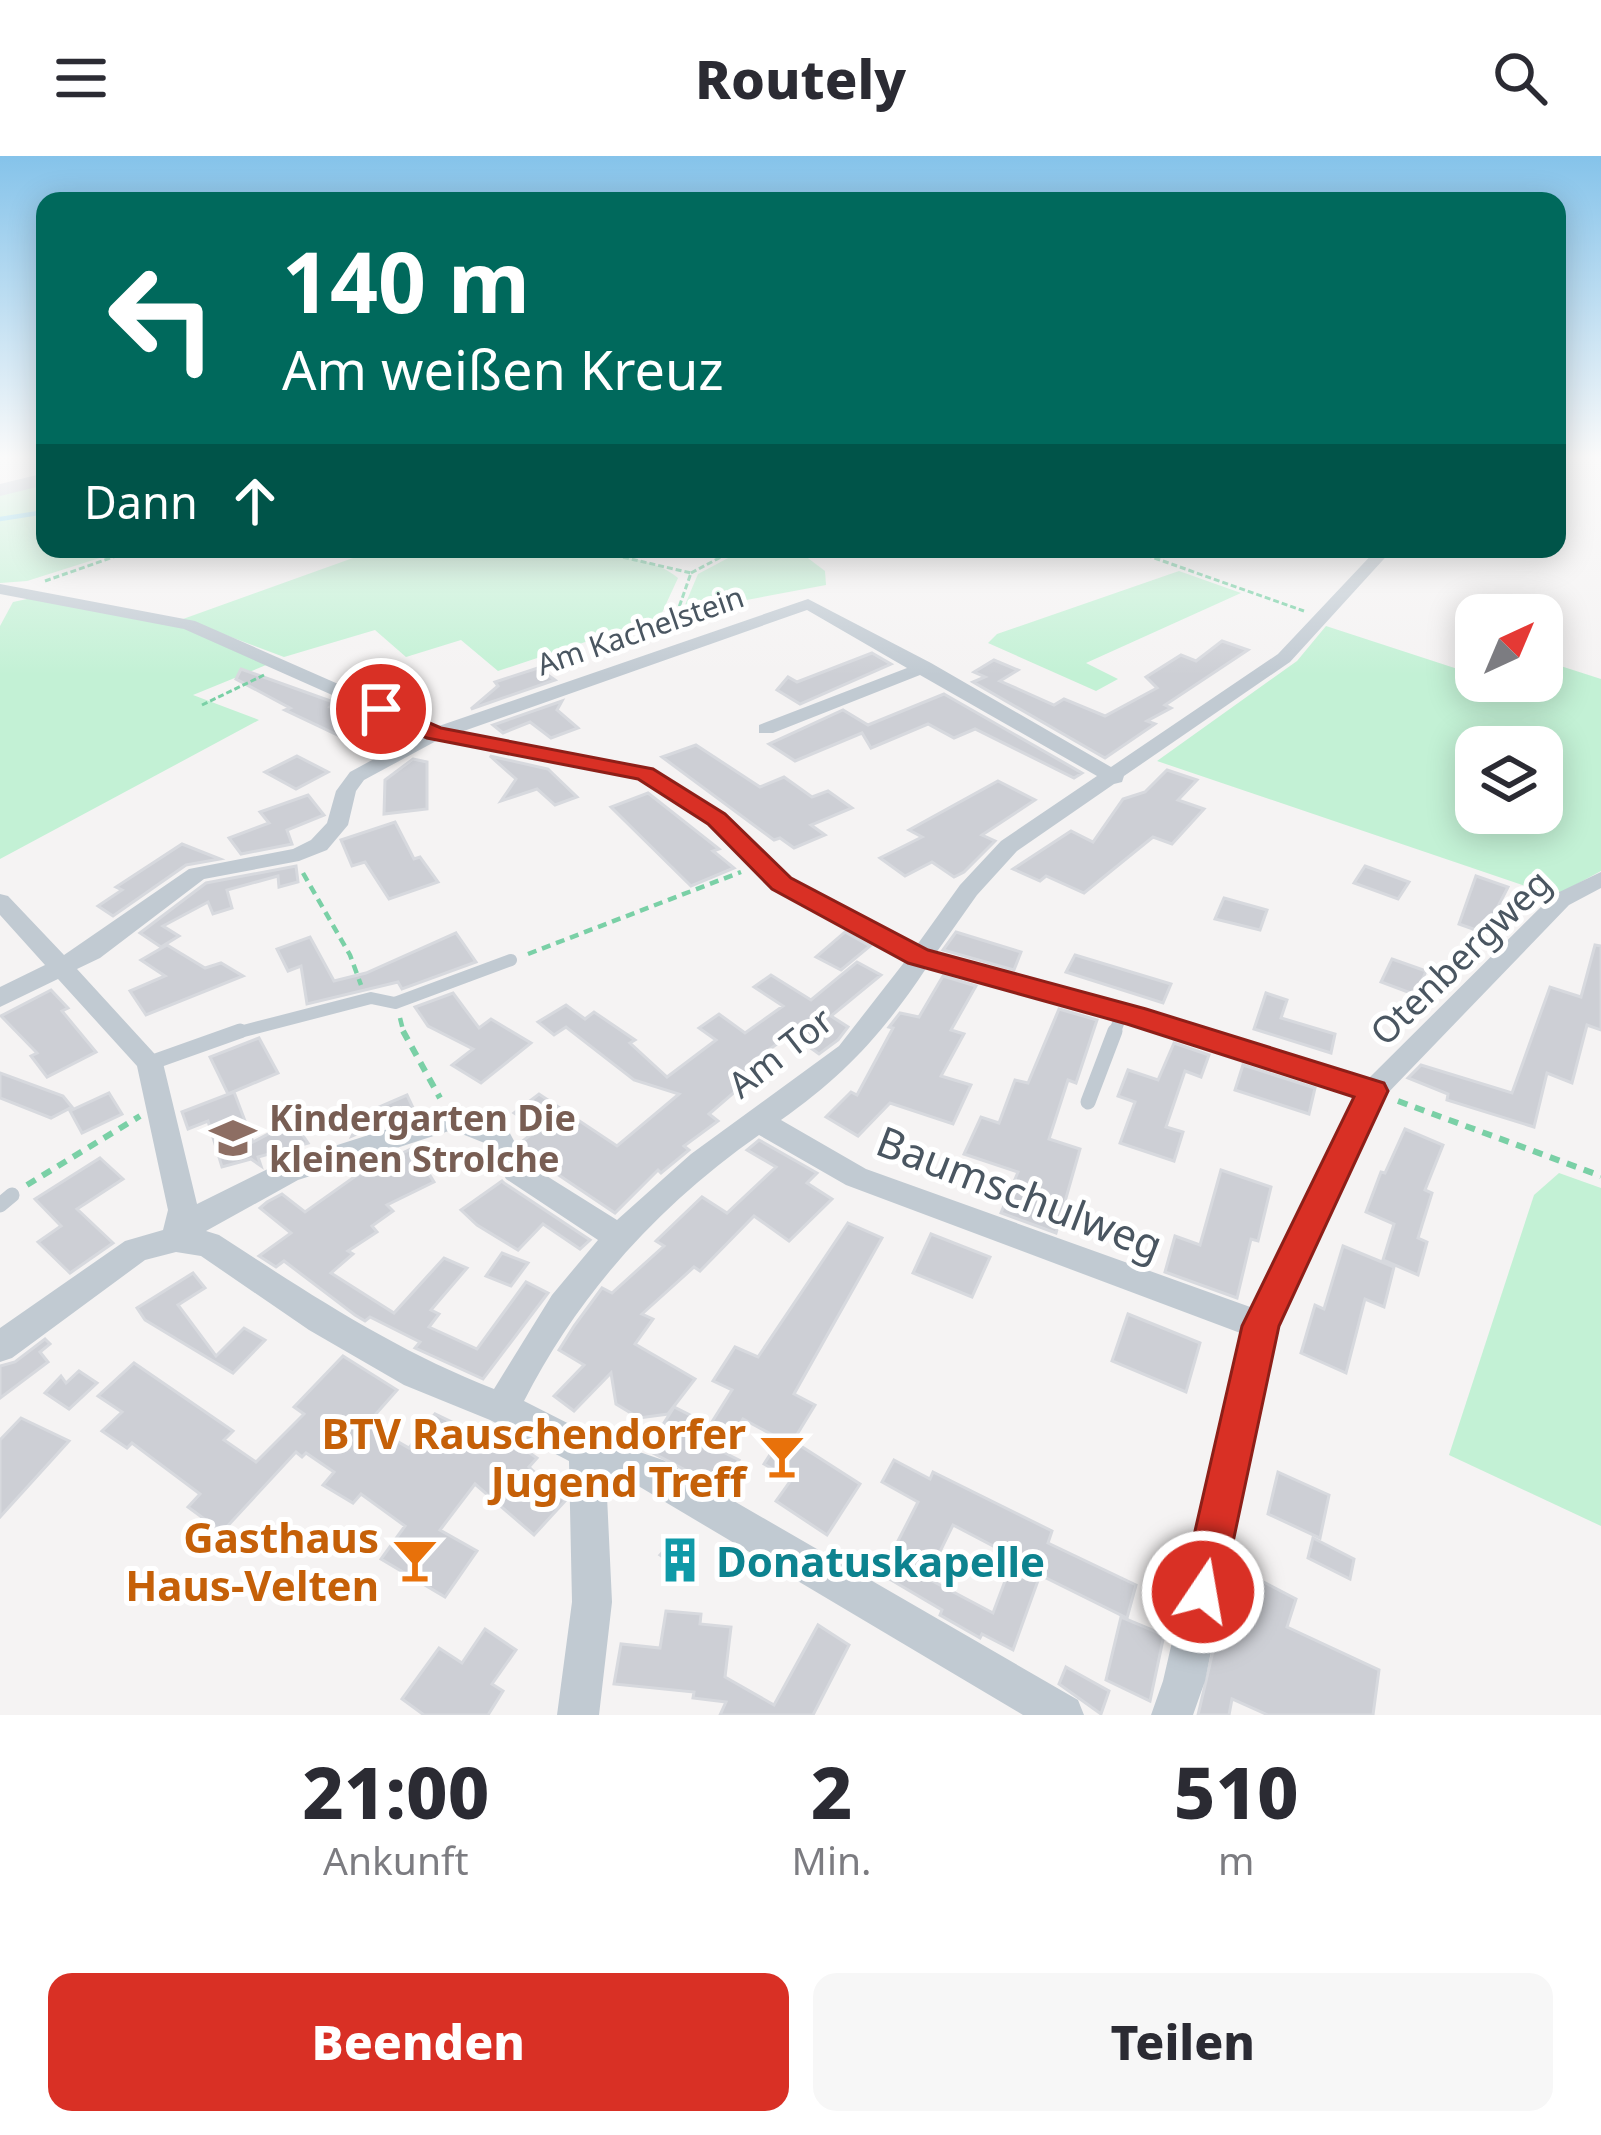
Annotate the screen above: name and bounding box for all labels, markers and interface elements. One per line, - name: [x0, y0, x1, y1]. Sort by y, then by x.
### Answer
- text: Routely: [695, 41, 906, 115]
- icon: menu: [48, 45, 114, 111]
- icon: search: [1487, 45, 1553, 111]
- text: 140 m: [282, 223, 530, 338]
- icon: left: [84, 240, 240, 396]
- text: Am weißen Kreuz: [282, 332, 724, 406]
- icon: ahead: [222, 468, 288, 534]
- text: Dann: [84, 471, 198, 532]
- street label: Am Kachelstein: [531, 575, 749, 685]
- north arrow: [1455, 594, 1563, 702]
- map controls: [1455, 594, 1563, 834]
- pin: [330, 658, 432, 760]
- icon: arrive: [348, 676, 414, 742]
- button: layers: [1455, 726, 1563, 834]
- street label: Otenbergweg: [1359, 858, 1561, 1056]
- street label: Am Tor: [718, 996, 843, 1108]
- place label: Kindergarten Die kleinen Strolche: [269, 1093, 576, 1183]
- street label: Baumschulweg: [869, 1111, 1171, 1273]
- school or university icon: Kindergarten Die kleinen Strolche: [208, 1113, 258, 1163]
- place label: BTV Rauschendorfer Jugend Treff: [322, 1404, 749, 1509]
- bar icon: BTV Rauschendorfer Jugend Treff: [757, 1431, 807, 1481]
- place label: Gasthaus Haus-Velten: [125, 1508, 379, 1613]
- position arrow: [1140, 1529, 1266, 1655]
- place label: Donatuskapelle: [716, 1532, 1045, 1589]
- bar icon: Gasthaus Haus-Velten: [390, 1535, 440, 1585]
- building icon: Donatuskapelle: [655, 1535, 705, 1585]
- text: 21:00: [302, 1742, 489, 1840]
- text: 2: [811, 1742, 852, 1840]
- text: 510: [1174, 1742, 1299, 1840]
- text: Ankunft: [323, 1833, 469, 1886]
- text: Min.: [792, 1833, 872, 1886]
- text: m: [1218, 1833, 1254, 1886]
- button: Beenden: [48, 1973, 789, 2111]
- button: Teilen: [813, 1973, 1553, 2111]

